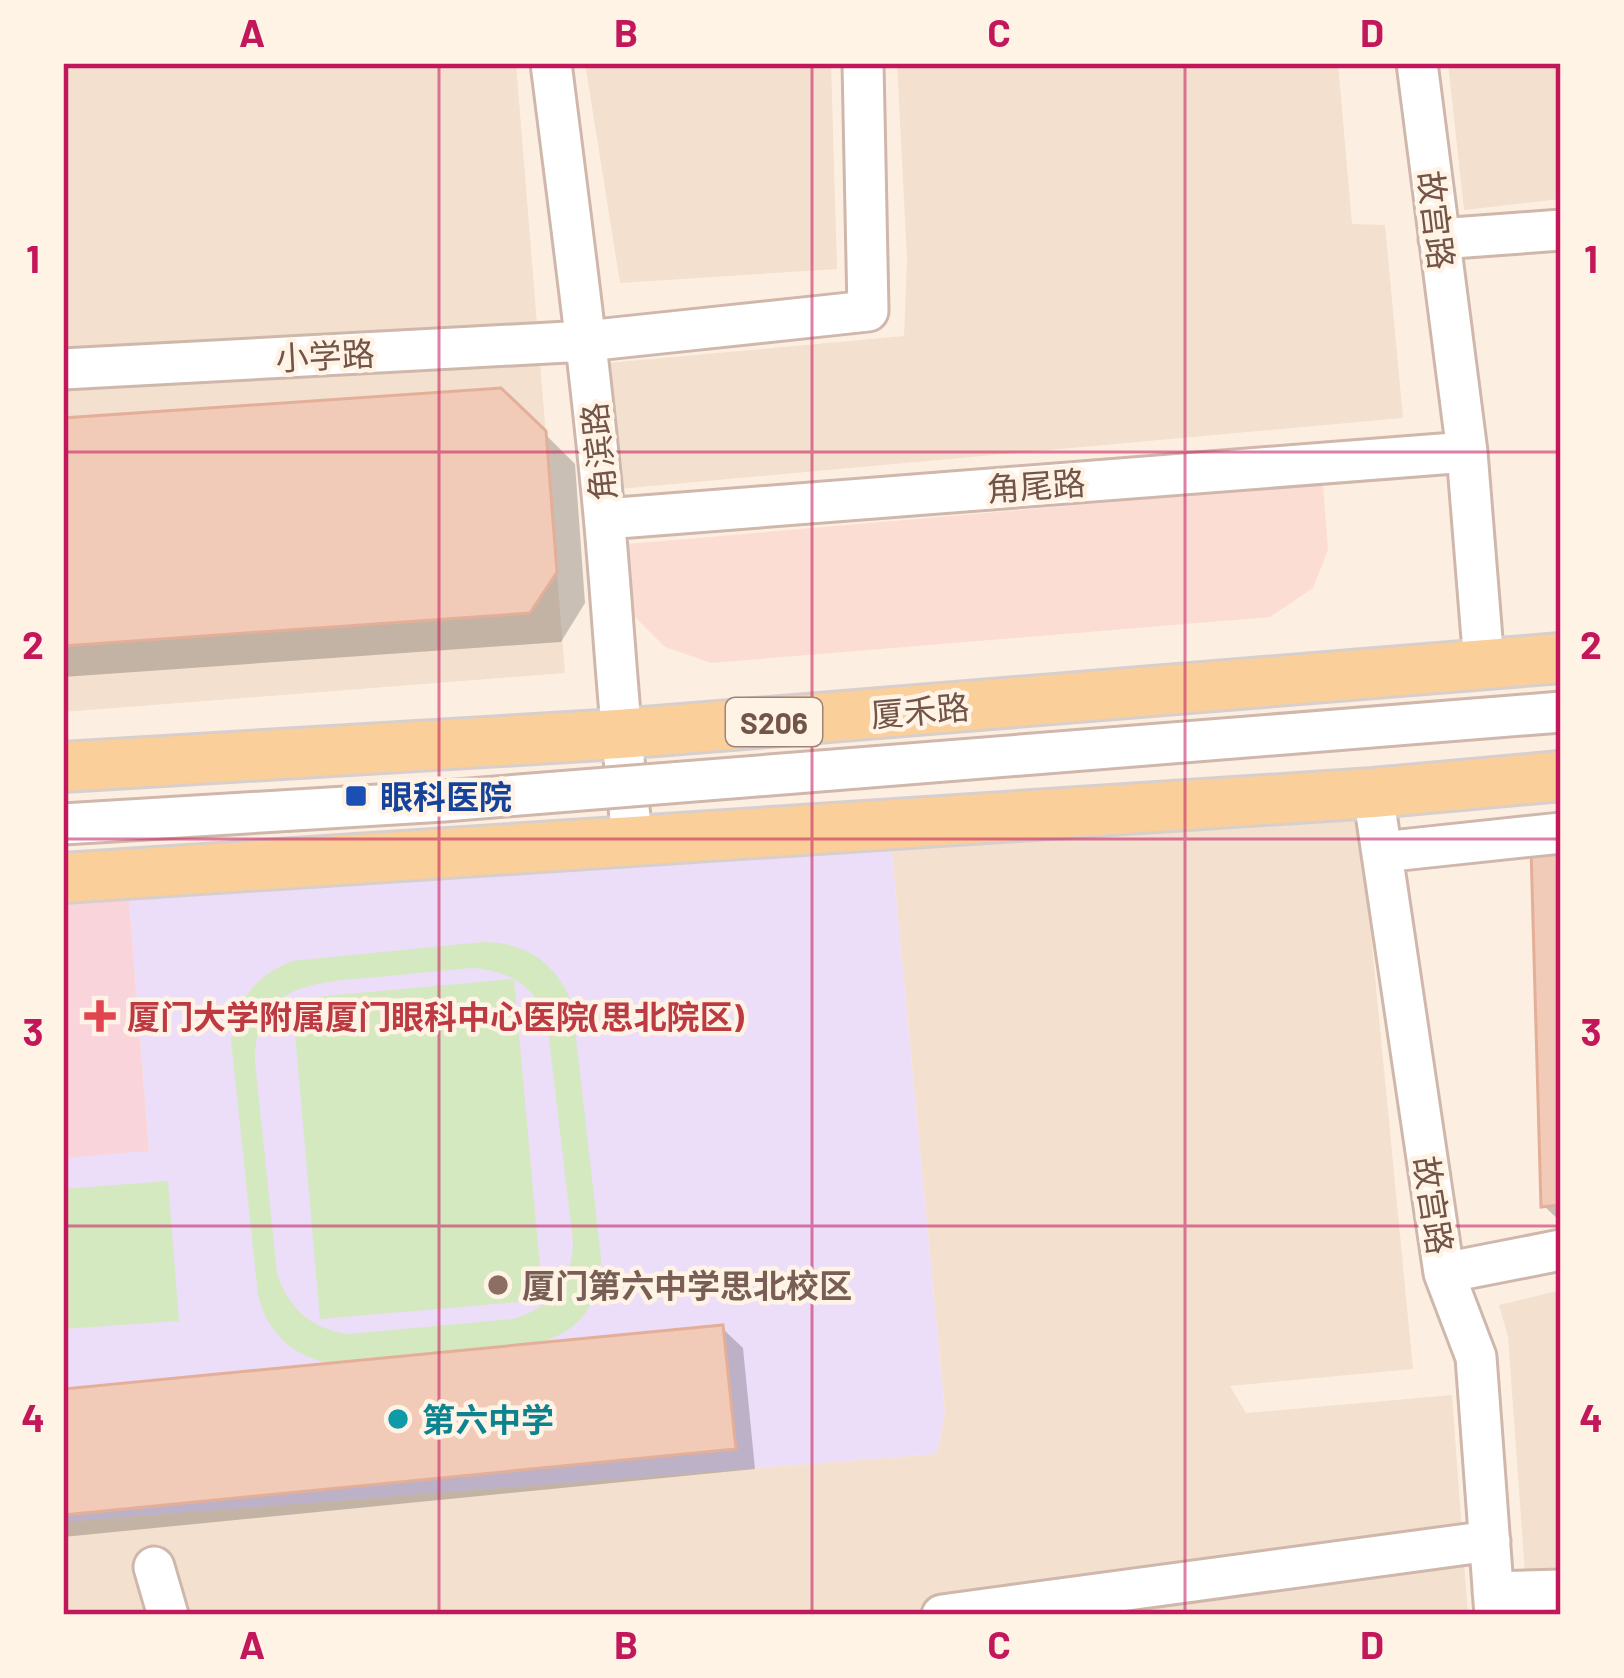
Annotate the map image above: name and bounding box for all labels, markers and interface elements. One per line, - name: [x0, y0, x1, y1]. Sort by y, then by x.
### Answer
- text: A: [239, 8, 265, 55]
- text: B: [614, 8, 638, 55]
- text: C: [987, 8, 1011, 55]
- text: D: [1360, 8, 1384, 55]
- street label: 故宫路: [1411, 168, 1463, 272]
- text: 1: [26, 234, 40, 281]
- text: 1: [1584, 234, 1598, 281]
- street label: 小学路: [275, 332, 375, 378]
- street label: 角滨路: [573, 401, 623, 503]
- street label: 角尾路: [985, 462, 1087, 508]
- text: 2: [22, 620, 44, 667]
- text: 2: [1580, 620, 1602, 667]
- street label: 厦禾路: [869, 686, 971, 734]
- road number: S206: [726, 698, 822, 746]
- place label: 眼科医院: [380, 776, 512, 816]
- marker: 眼科医院: [343, 783, 369, 809]
- place label: 厦门大学附属厦门眼科中心医院(思北院区): [127, 996, 744, 1036]
- marker: 厦门大学附属厦门眼科中心医院(思北院区): [84, 1000, 116, 1032]
- text: 3: [22, 1007, 44, 1054]
- text: 3: [1580, 1007, 1602, 1054]
- street label: 故宫路: [1407, 1153, 1461, 1257]
- place label: 厦门第六中学思北校区: [522, 1265, 852, 1305]
- marker: 厦门第六中学思北校区: [485, 1272, 511, 1298]
- text: 4: [21, 1393, 45, 1440]
- text: 4: [1579, 1393, 1603, 1440]
- place label: 第六中学: [422, 1399, 554, 1439]
- marker: 第六中学: [385, 1406, 411, 1432]
- text: A: [239, 1620, 265, 1667]
- text: B: [614, 1620, 638, 1667]
- text: C: [987, 1620, 1011, 1667]
- text: D: [1360, 1620, 1384, 1667]

